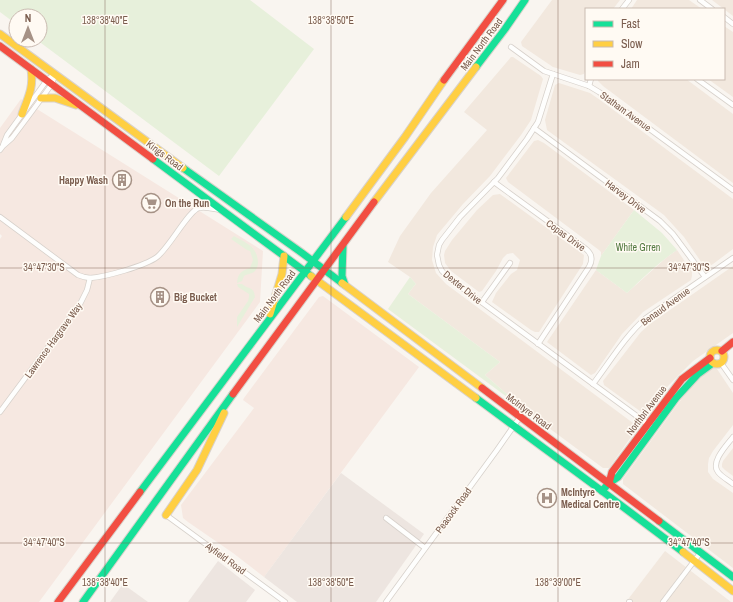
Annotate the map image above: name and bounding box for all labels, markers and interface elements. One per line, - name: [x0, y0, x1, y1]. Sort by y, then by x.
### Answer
- north arrow: [8, 8, 48, 48]
- legend: [585, 8, 725, 80]
- text: N: [25, 11, 31, 25]
- text: 138°38'40"E: [82, 14, 128, 27]
- text: 138°38'50"E: [308, 14, 354, 27]
- street label: Main North Road: [457, 15, 505, 73]
- text: Fast: [621, 16, 640, 32]
- text: Slow: [621, 36, 643, 52]
- text: Jam: [621, 56, 640, 72]
- street label: Statham Avenue: [598, 88, 654, 135]
- street label: Kings Road: [144, 137, 186, 173]
- building icon: Happy Wash: [111, 169, 133, 191]
- place label: Happy Wash: [59, 174, 108, 187]
- street label: Harvey Drive: [603, 177, 649, 216]
- supermarket icon: On the Run: [140, 192, 162, 214]
- place label: On the Run: [165, 197, 209, 210]
- street label: Copas Drive: [543, 217, 588, 254]
- park label: White Grren: [616, 241, 660, 254]
- text: 34°47'30"S: [23, 261, 65, 274]
- text: 34°47'30"S: [668, 261, 710, 274]
- street label: Main North Road: [250, 267, 298, 325]
- street label: Dexter Drive: [441, 268, 485, 307]
- street label: Benaud Avenue: [638, 284, 693, 329]
- building icon: Big Bucket: [149, 286, 171, 308]
- place label: Big Bucket: [174, 291, 217, 304]
- street label: Lawrence Hargrave Way: [22, 299, 86, 380]
- street label: Northbri Avenue: [623, 382, 670, 438]
- street label: McIntyre Road: [503, 390, 554, 433]
- street label: Peacock Road: [432, 485, 474, 536]
- place label: McIntyre Medical Centre: [561, 486, 620, 511]
- hospital icon: McIntyre Medical Centre: [536, 487, 558, 509]
- text: 34°47'40"S: [23, 536, 65, 549]
- text: 34°47'40"S: [668, 536, 710, 549]
- street label: Ayfield Road: [202, 539, 248, 577]
- text: 138°38'40"E: [82, 576, 128, 589]
- text: 138°38'50"E: [308, 576, 354, 589]
- text: 138°39'00"E: [535, 576, 581, 589]

